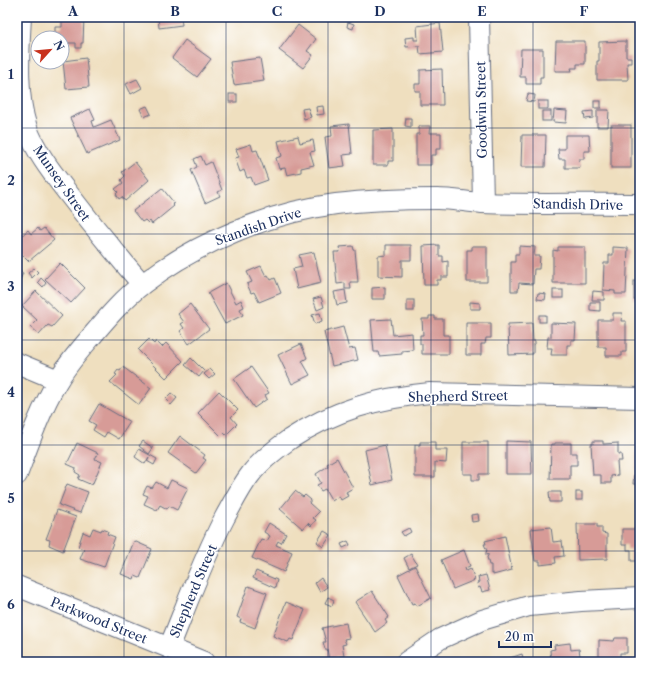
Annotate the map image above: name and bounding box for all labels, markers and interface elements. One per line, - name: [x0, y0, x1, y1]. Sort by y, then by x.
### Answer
- text: A: [67, 3, 79, 19]
- text: B: [170, 3, 180, 19]
- text: C: [272, 3, 282, 19]
- text: D: [374, 3, 386, 19]
- text: E: [477, 3, 487, 19]
- text: F: [580, 3, 589, 19]
- north arrow: [30, 30, 70, 70]
- text: N: [51, 38, 68, 53]
- street label: Goodwin Street: [472, 61, 490, 159]
- text: 1: [8, 66, 14, 82]
- street label: Munsey Street: [30, 142, 94, 224]
- text: 2: [7, 172, 15, 188]
- street label: Standish Drive: [533, 195, 623, 213]
- street label: Standish Drive: [213, 204, 303, 248]
- text: 3: [7, 278, 15, 294]
- text: 4: [7, 384, 15, 400]
- street label: Shepherd Street: [408, 387, 509, 405]
- text: 5: [7, 490, 15, 506]
- street label: Shepherd Street: [166, 541, 220, 640]
- street label: Parkwood Street: [48, 593, 150, 647]
- text: 6: [7, 596, 15, 612]
- scale bar: [499, 623, 551, 649]
- text: 20 m: [505, 629, 534, 644]

